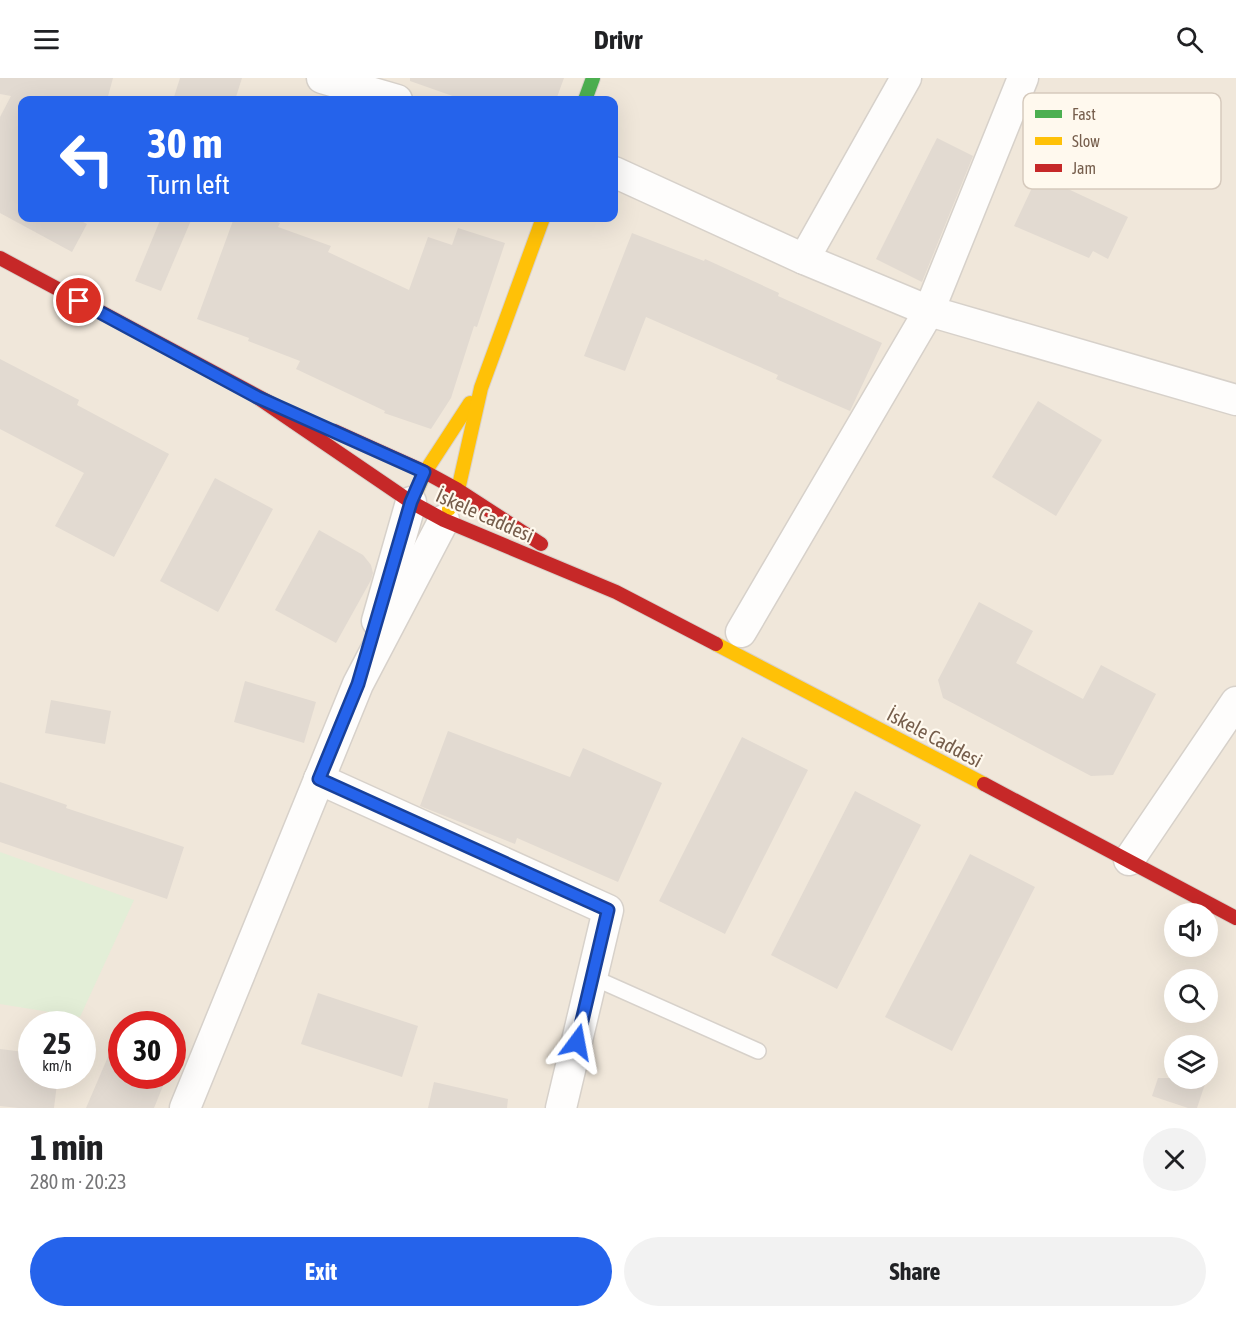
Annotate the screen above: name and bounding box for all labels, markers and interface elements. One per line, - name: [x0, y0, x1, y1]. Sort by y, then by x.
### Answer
- icon: menu: [30, 23, 63, 56]
- icon: search: [1173, 23, 1206, 56]
- text: Drivr: [594, 24, 642, 55]
- legend: [1023, 93, 1221, 189]
- text: Fast: [1072, 105, 1096, 123]
- text: 30 m: [147, 119, 222, 167]
- icon: left: [48, 120, 126, 198]
- text: Slow: [1072, 132, 1100, 150]
- text: Jam: [1072, 159, 1096, 177]
- text: Turn left: [147, 169, 230, 200]
- pin: [53, 275, 104, 326]
- icon: arrive: [62, 284, 95, 317]
- street label: İskele Caddesi: [433, 483, 537, 547]
- street label: İskele Caddesi: [883, 702, 987, 772]
- map controls: [1164, 903, 1218, 1089]
- button: sound: [1164, 903, 1218, 957]
- button: search: [1164, 969, 1218, 1023]
- position arrow: [545, 1010, 609, 1074]
- speed limit sign: 30: [108, 1011, 186, 1089]
- text: 25: [43, 1026, 71, 1060]
- button: layers: [1164, 1035, 1218, 1089]
- text: km/h: [42, 1057, 72, 1074]
- text: 1 min: [30, 1126, 104, 1168]
- button: close: [1143, 1128, 1206, 1191]
- text: 280 m · 20:23: [30, 1170, 127, 1193]
- button: Exit: [30, 1237, 612, 1306]
- button: Share: [624, 1237, 1206, 1306]

